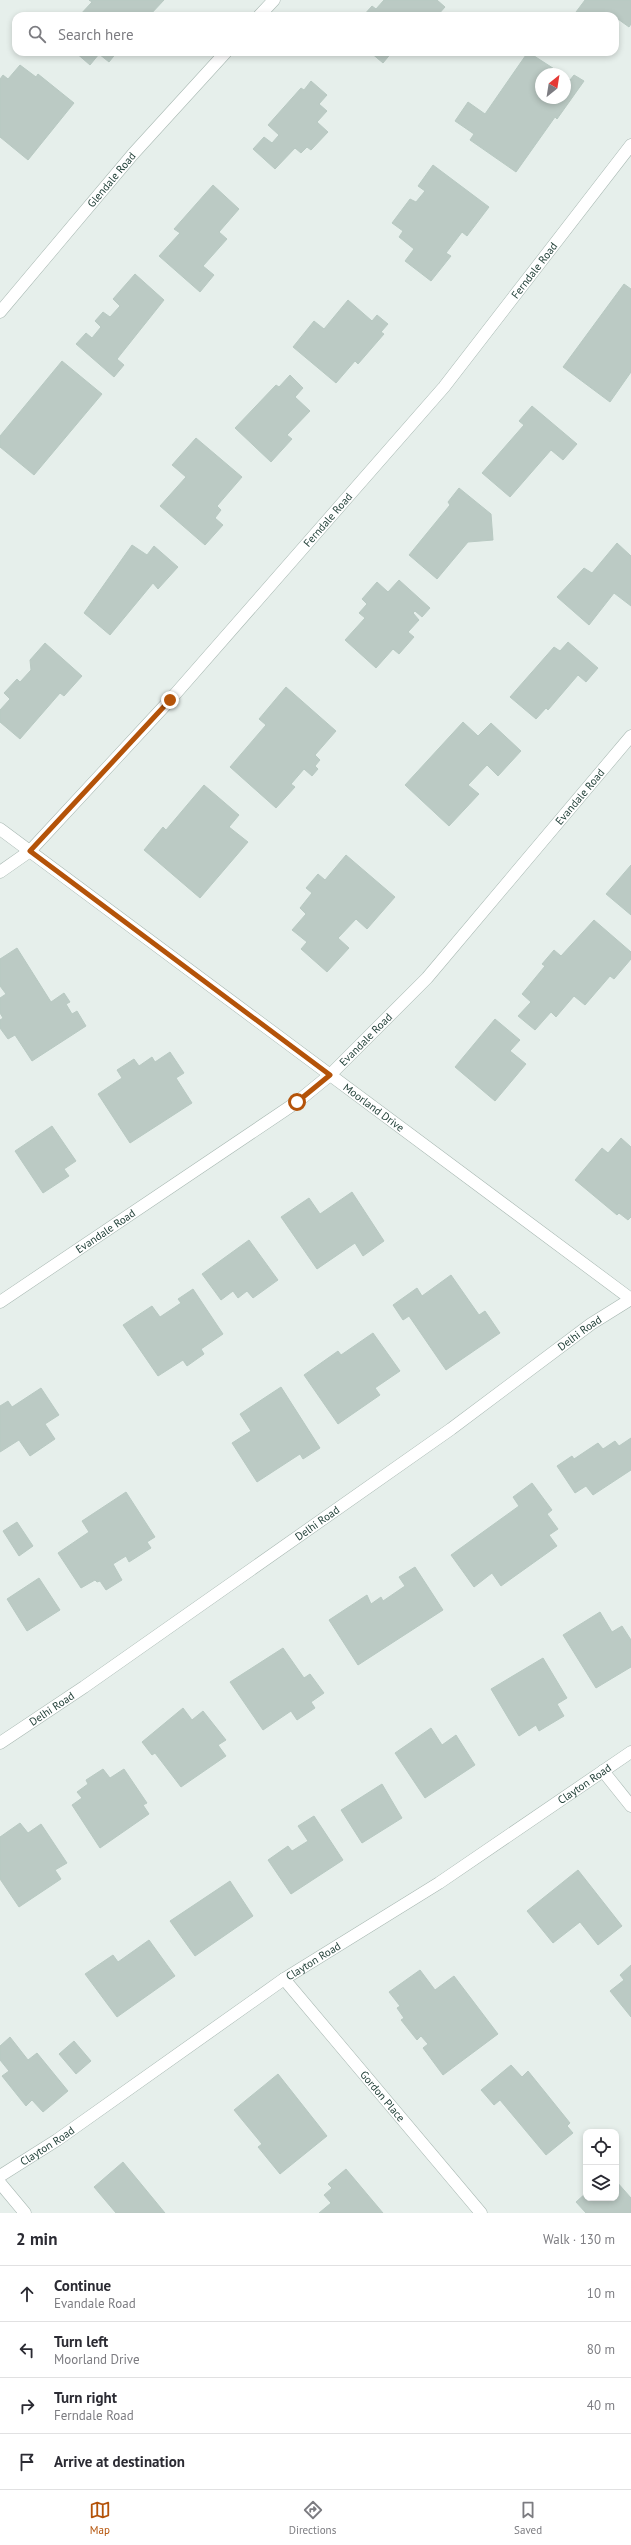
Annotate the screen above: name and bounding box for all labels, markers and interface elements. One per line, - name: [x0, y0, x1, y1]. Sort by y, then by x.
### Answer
- search box: [12, 12, 619, 56]
- icon: search: [26, 23, 48, 45]
- text: Search here: [58, 25, 134, 44]
- north arrow: [535, 68, 571, 104]
- street label: Glendale Road: [84, 149, 139, 210]
- street label: Ferndale Road: [508, 239, 560, 301]
- street label: Ferndale Road: [300, 490, 355, 550]
- route end: [161, 691, 179, 709]
- street label: Evandale Road: [552, 766, 608, 828]
- street label: Evandale Road: [336, 1010, 395, 1069]
- street label: Moorland Drive: [340, 1080, 407, 1135]
- route start: [288, 1093, 306, 1111]
- street label: Evandale Road: [73, 1206, 138, 1256]
- street label: Delhi Road: [555, 1312, 604, 1354]
- street label: Delhi Road: [292, 1503, 342, 1544]
- street label: Delhi Road: [26, 1689, 77, 1729]
- street label: Clayton Road: [555, 1761, 614, 1807]
- street label: Clayton Road: [283, 1939, 343, 1983]
- street label: Gordon Place: [357, 2068, 408, 2125]
- street label: Clayton Road: [17, 2123, 77, 2169]
- map controls: [583, 2129, 619, 2201]
- button: locate: [583, 2129, 619, 2165]
- button: layers: [583, 2165, 619, 2201]
- text: 2 min: [16, 2228, 57, 2250]
- text: Walk · 130 m: [543, 2231, 615, 2248]
- text: Continue: [54, 2276, 111, 2295]
- icon: ahead: [16, 2283, 38, 2305]
- text: 10 m: [587, 2285, 615, 2302]
- text: Evandale Road: [54, 2295, 136, 2312]
- text: Turn left: [54, 2332, 108, 2351]
- icon: left: [16, 2339, 38, 2361]
- text: 80 m: [587, 2341, 615, 2358]
- text: Moorland Drive: [54, 2351, 140, 2368]
- text: Turn right: [54, 2388, 117, 2407]
- icon: right: [16, 2395, 38, 2417]
- text: 40 m: [587, 2397, 615, 2414]
- text: Ferndale Road: [54, 2407, 134, 2424]
- icon: arrive: [16, 2451, 38, 2473]
- text: Arrive at destination: [54, 2452, 185, 2471]
- tab: Map: [89, 2499, 111, 2537]
- tab: Directions: [289, 2499, 336, 2537]
- tab: Saved: [514, 2499, 542, 2537]

